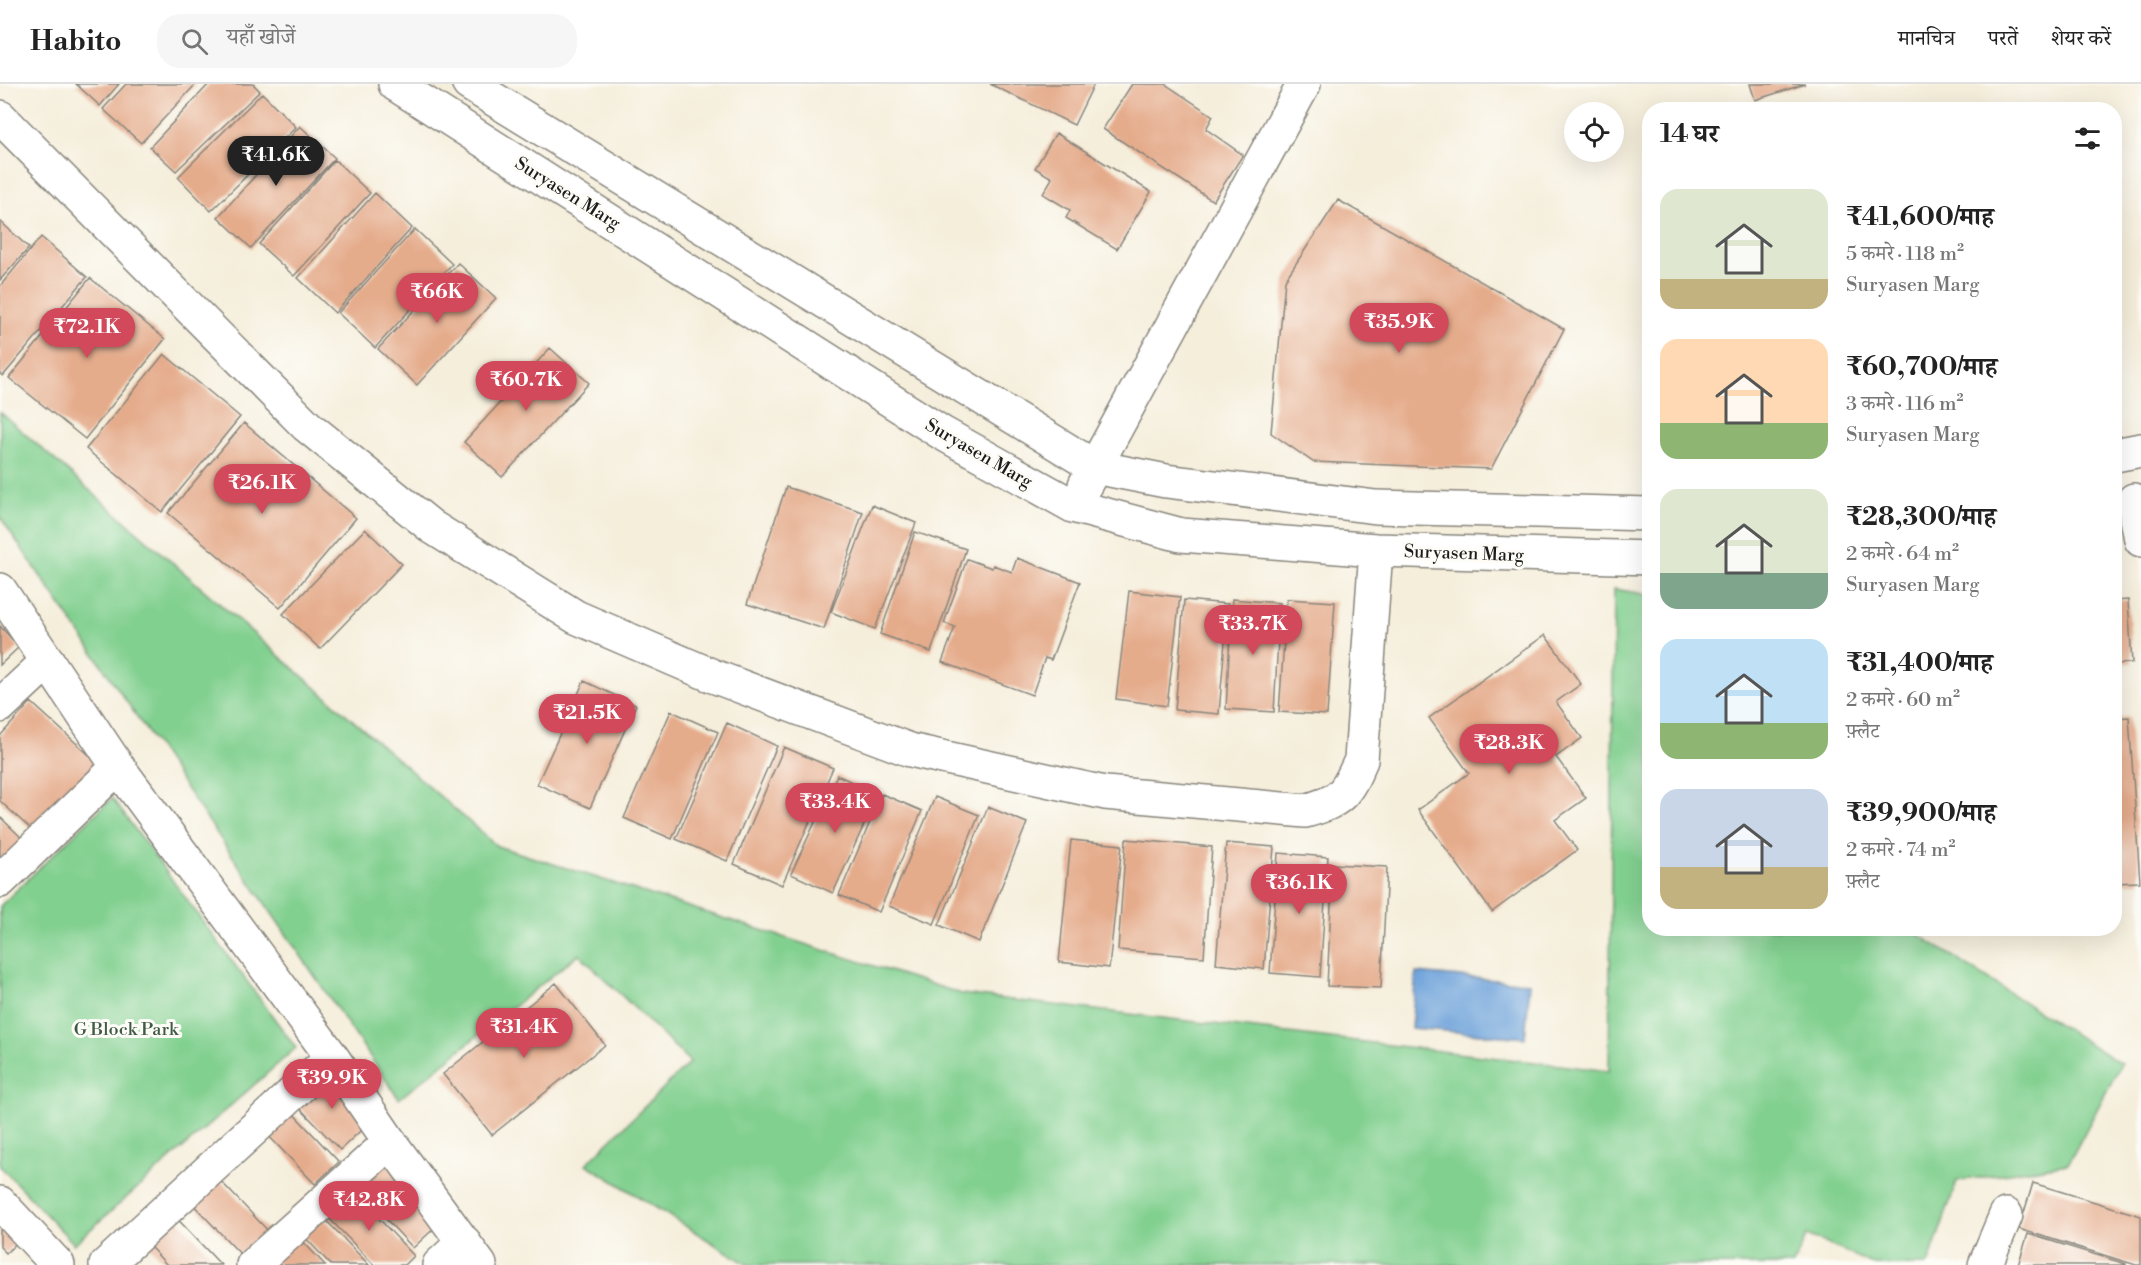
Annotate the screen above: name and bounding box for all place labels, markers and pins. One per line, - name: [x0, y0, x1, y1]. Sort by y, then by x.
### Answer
- pin: ₹41.6K: [227, 136, 325, 187]
- pin: ₹66K: [401, 273, 473, 324]
- pin: ₹35.9K: [1350, 303, 1448, 354]
- pin: ₹72.1K: [38, 308, 136, 359]
- pin: ₹60.7K: [477, 361, 575, 412]
- pin: ₹26.1K: [213, 464, 311, 515]
- pin: ₹33.7K: [1204, 605, 1302, 656]
- pin: ₹21.5K: [538, 694, 636, 745]
- pin: ₹28.3K: [1460, 724, 1558, 775]
- pin: ₹33.4K: [786, 783, 884, 834]
- pin: ₹36.1K: [1250, 864, 1348, 915]
- pin: ₹31.4K: [475, 1008, 573, 1059]
- pin: ₹39.9K: [283, 1059, 381, 1110]
- pin: ₹42.8K: [320, 1181, 418, 1232]

